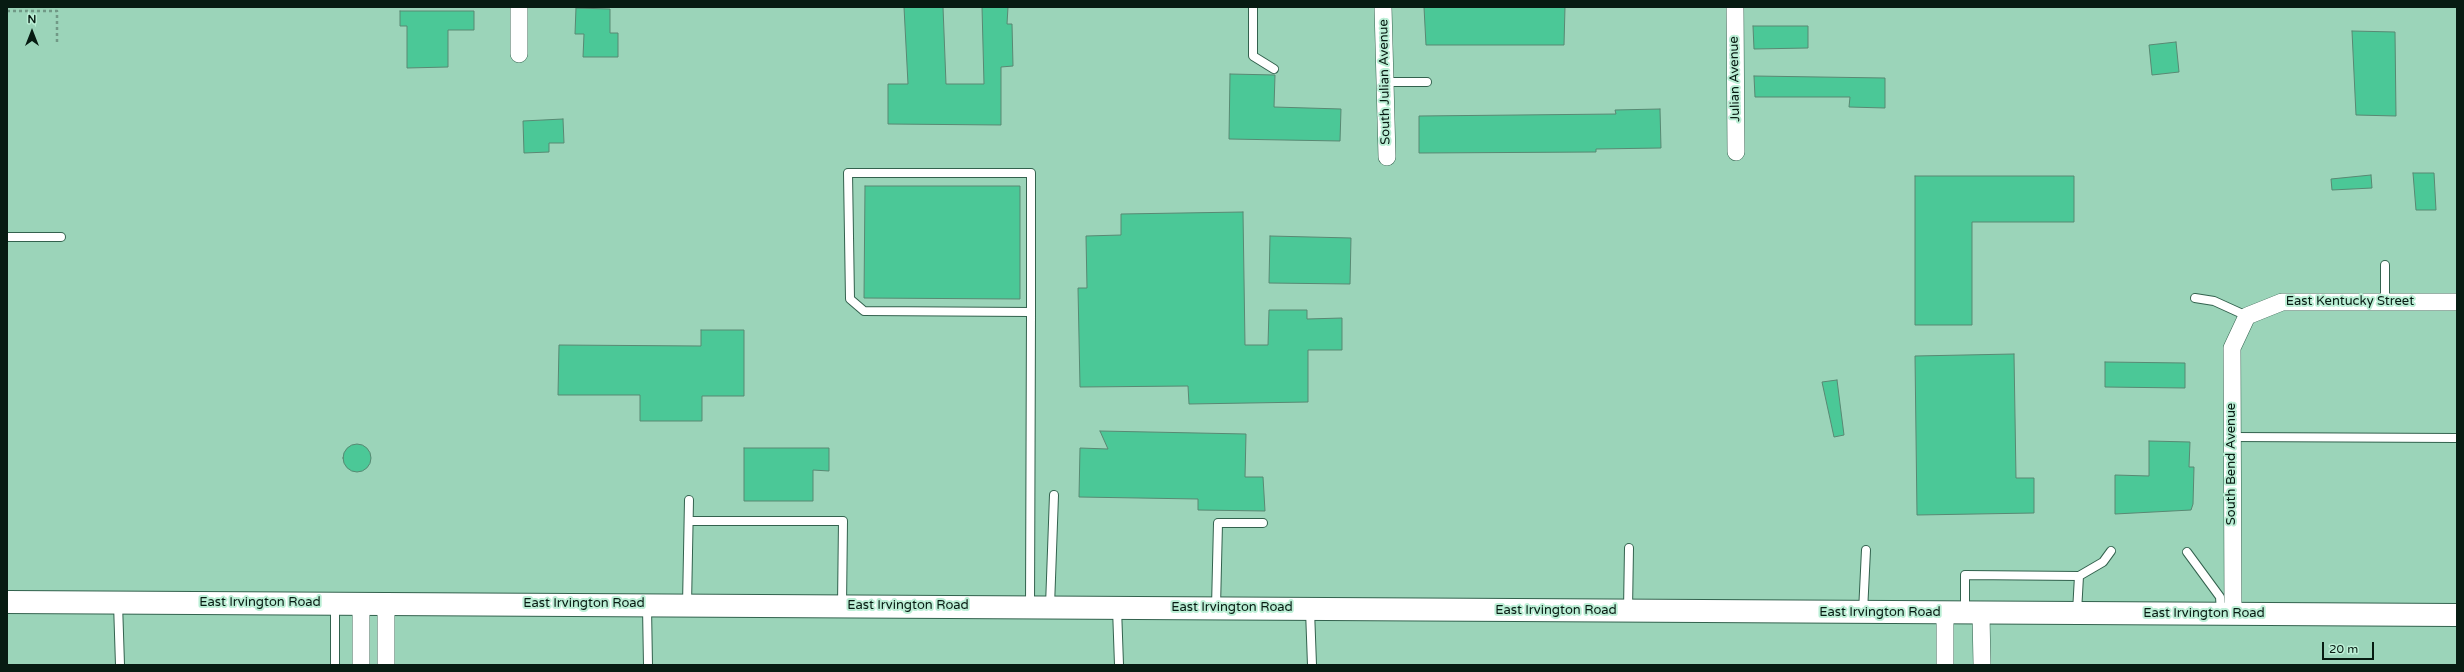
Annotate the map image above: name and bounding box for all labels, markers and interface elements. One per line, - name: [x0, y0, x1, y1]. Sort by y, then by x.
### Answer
- north arrow: [12, 12, 52, 52]
- text: N: [28, 13, 36, 26]
- street label: South Julian Avenue: [1376, 19, 1394, 145]
- street label: Julian Avenue: [1726, 36, 1744, 122]
- street label: East Kentucky Street: [2286, 294, 2414, 310]
- street label: South Bend Avenue: [2224, 403, 2240, 525]
- street label: East Irvington Road: [199, 595, 321, 611]
- street label: East Irvington Road: [523, 596, 645, 612]
- street label: East Irvington Road: [847, 598, 969, 614]
- street label: East Irvington Road: [1171, 600, 1293, 616]
- street label: East Irvington Road: [1495, 603, 1617, 619]
- street label: East Irvington Road: [1819, 605, 1941, 621]
- street label: East Irvington Road: [2143, 606, 2265, 622]
- scale bar: [2324, 634, 2376, 660]
- text: 20 m: [2329, 642, 2358, 656]

